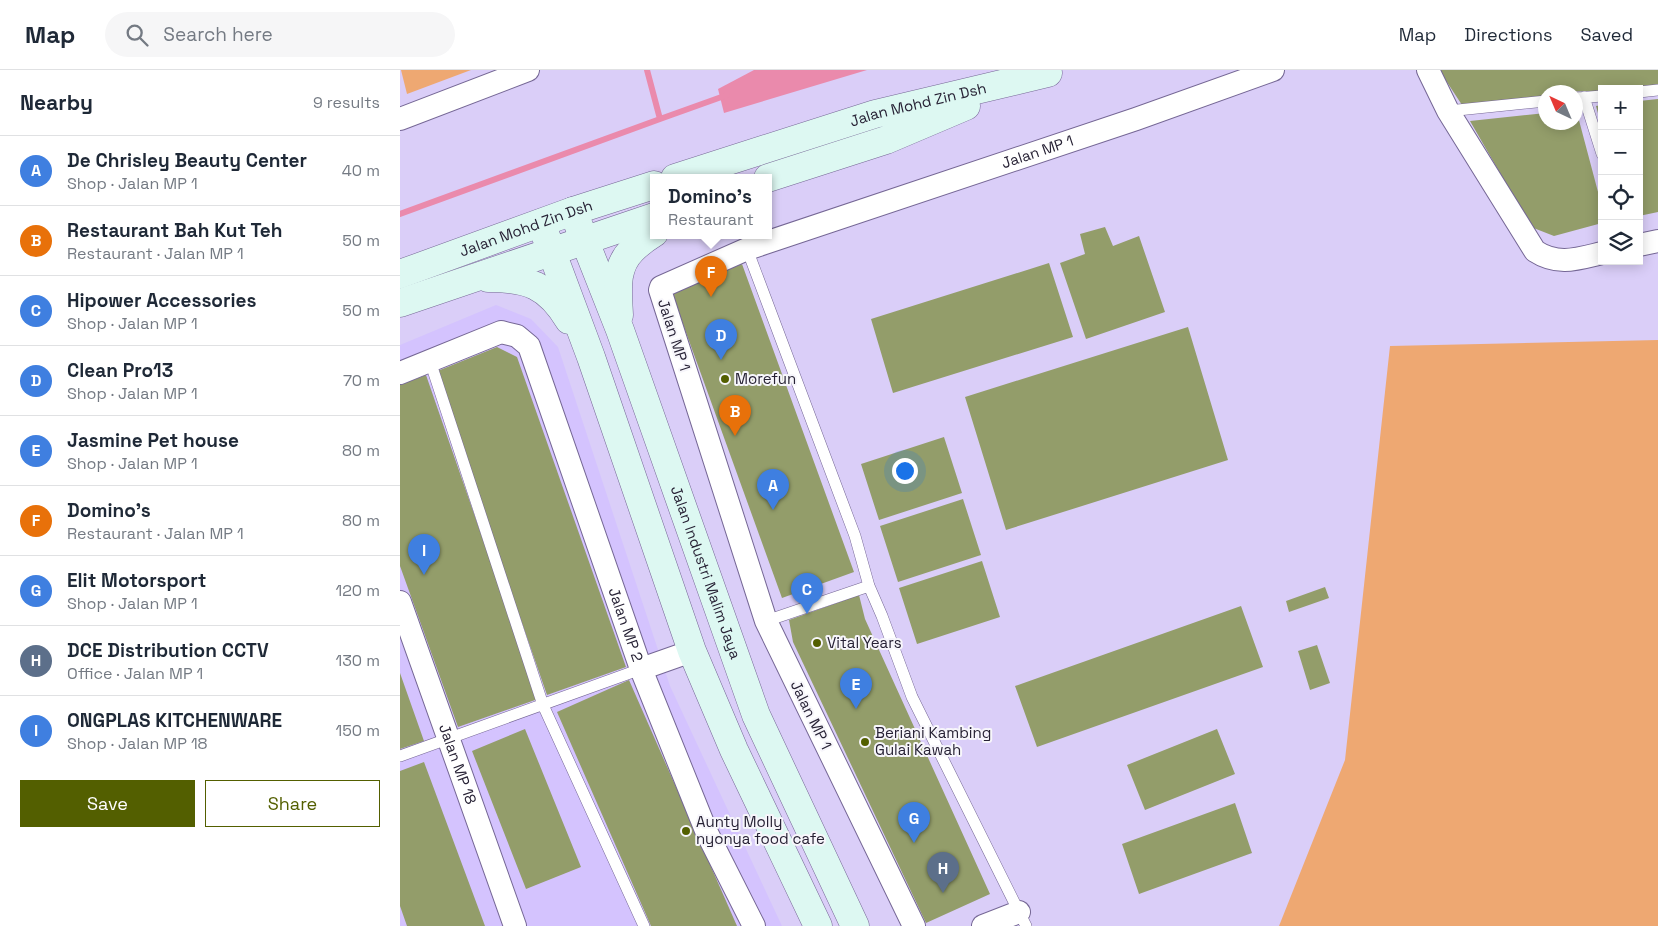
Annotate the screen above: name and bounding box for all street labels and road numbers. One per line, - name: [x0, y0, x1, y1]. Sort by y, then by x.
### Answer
- street label: Jalan Mohd Zin Dsh: [847, 78, 988, 130]
- street label: Jalan MP 1: [999, 131, 1076, 172]
- street label: Jalan Mohd Zin Dsh: [457, 195, 595, 261]
- street label: Jalan MP 1: [654, 296, 695, 373]
- street label: Jalan Industri Malim Jaya: [667, 483, 746, 662]
- street label: Jalan MP 2: [604, 585, 648, 664]
- street label: Jalan MP 1: [787, 677, 836, 752]
- street label: Jalan MP 18: [435, 721, 481, 807]

